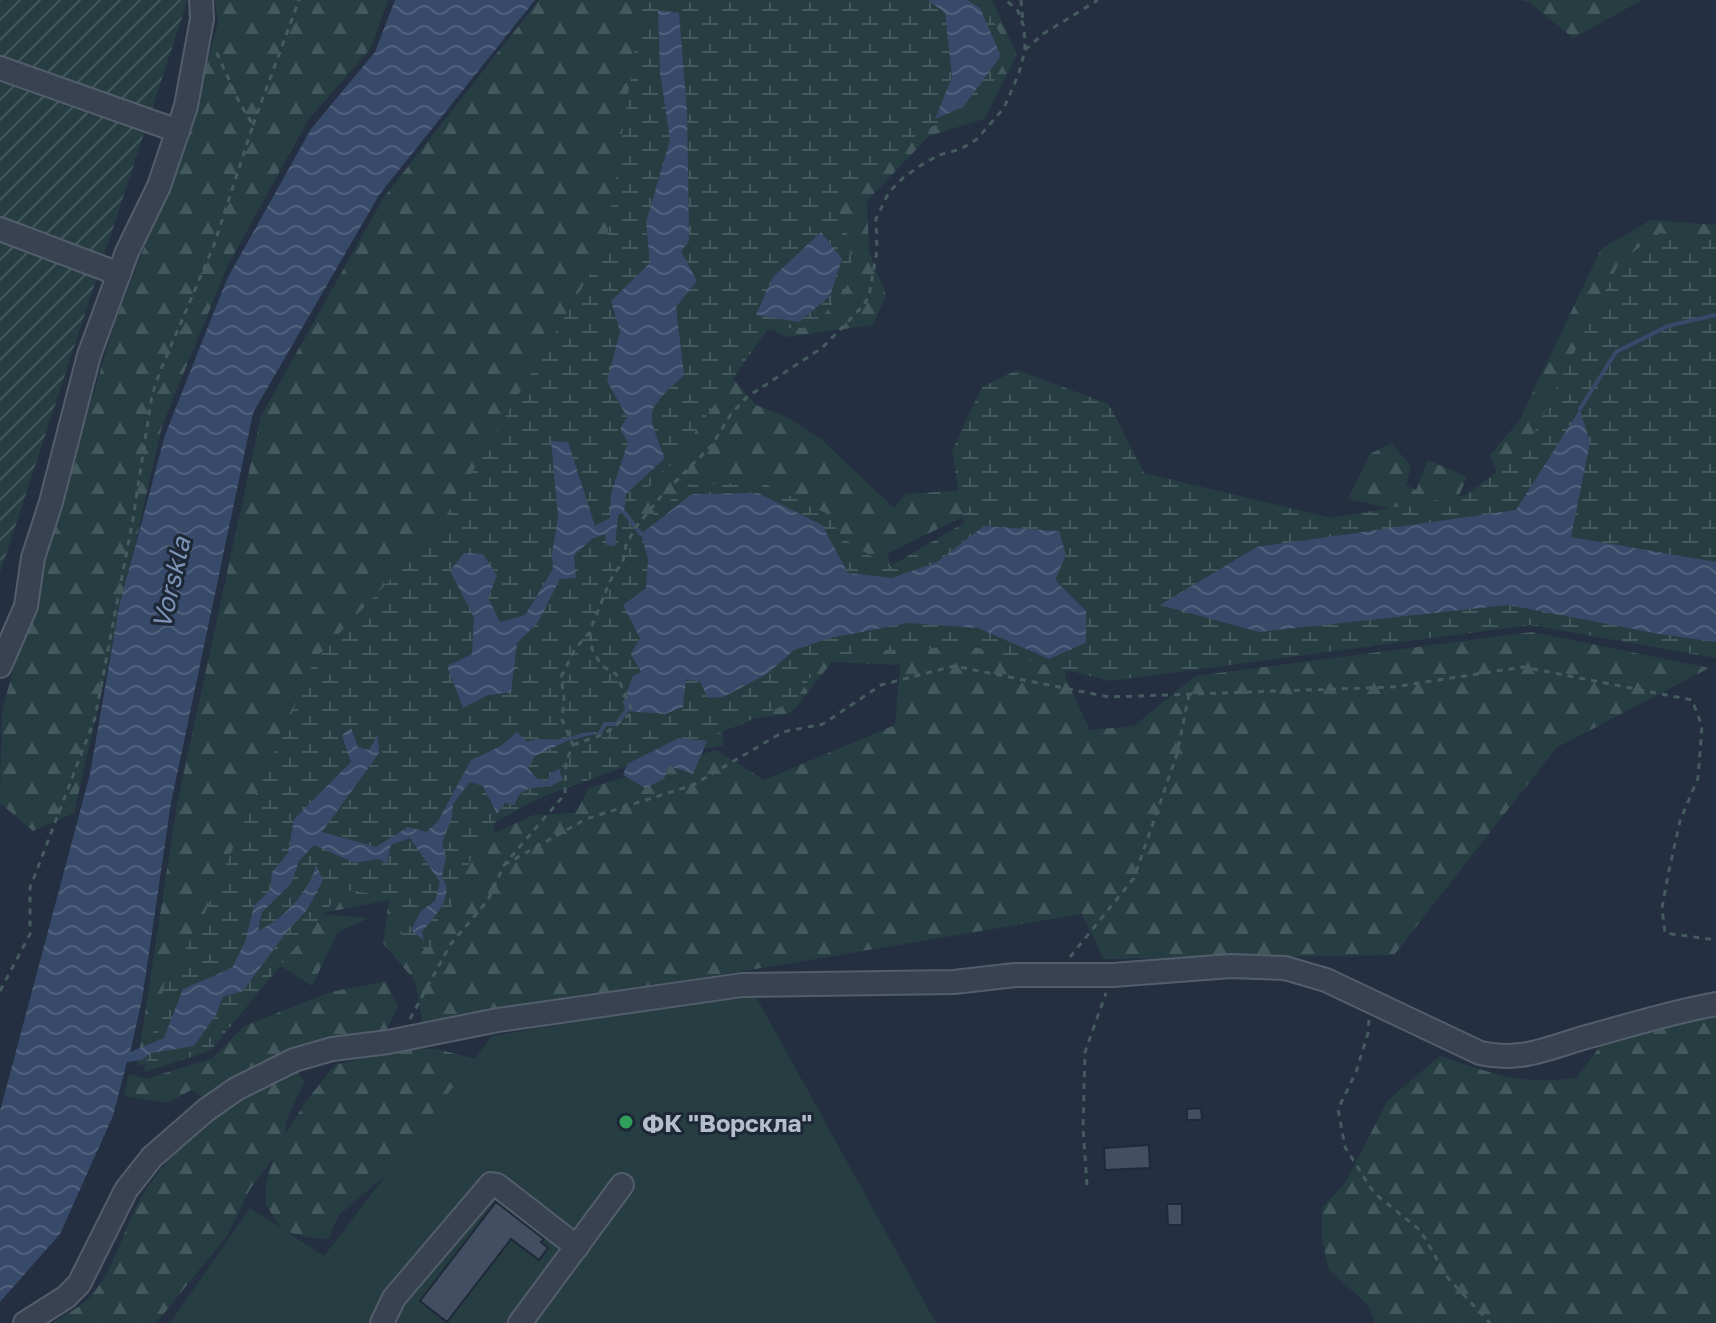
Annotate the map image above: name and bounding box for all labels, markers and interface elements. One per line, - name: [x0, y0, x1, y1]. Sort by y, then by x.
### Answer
- water label: Vorskla: [145, 533, 197, 632]
- place label: ФК "Ворскла": [642, 1108, 812, 1137]
- marker: ФК "Ворскла": [617, 1113, 635, 1131]

